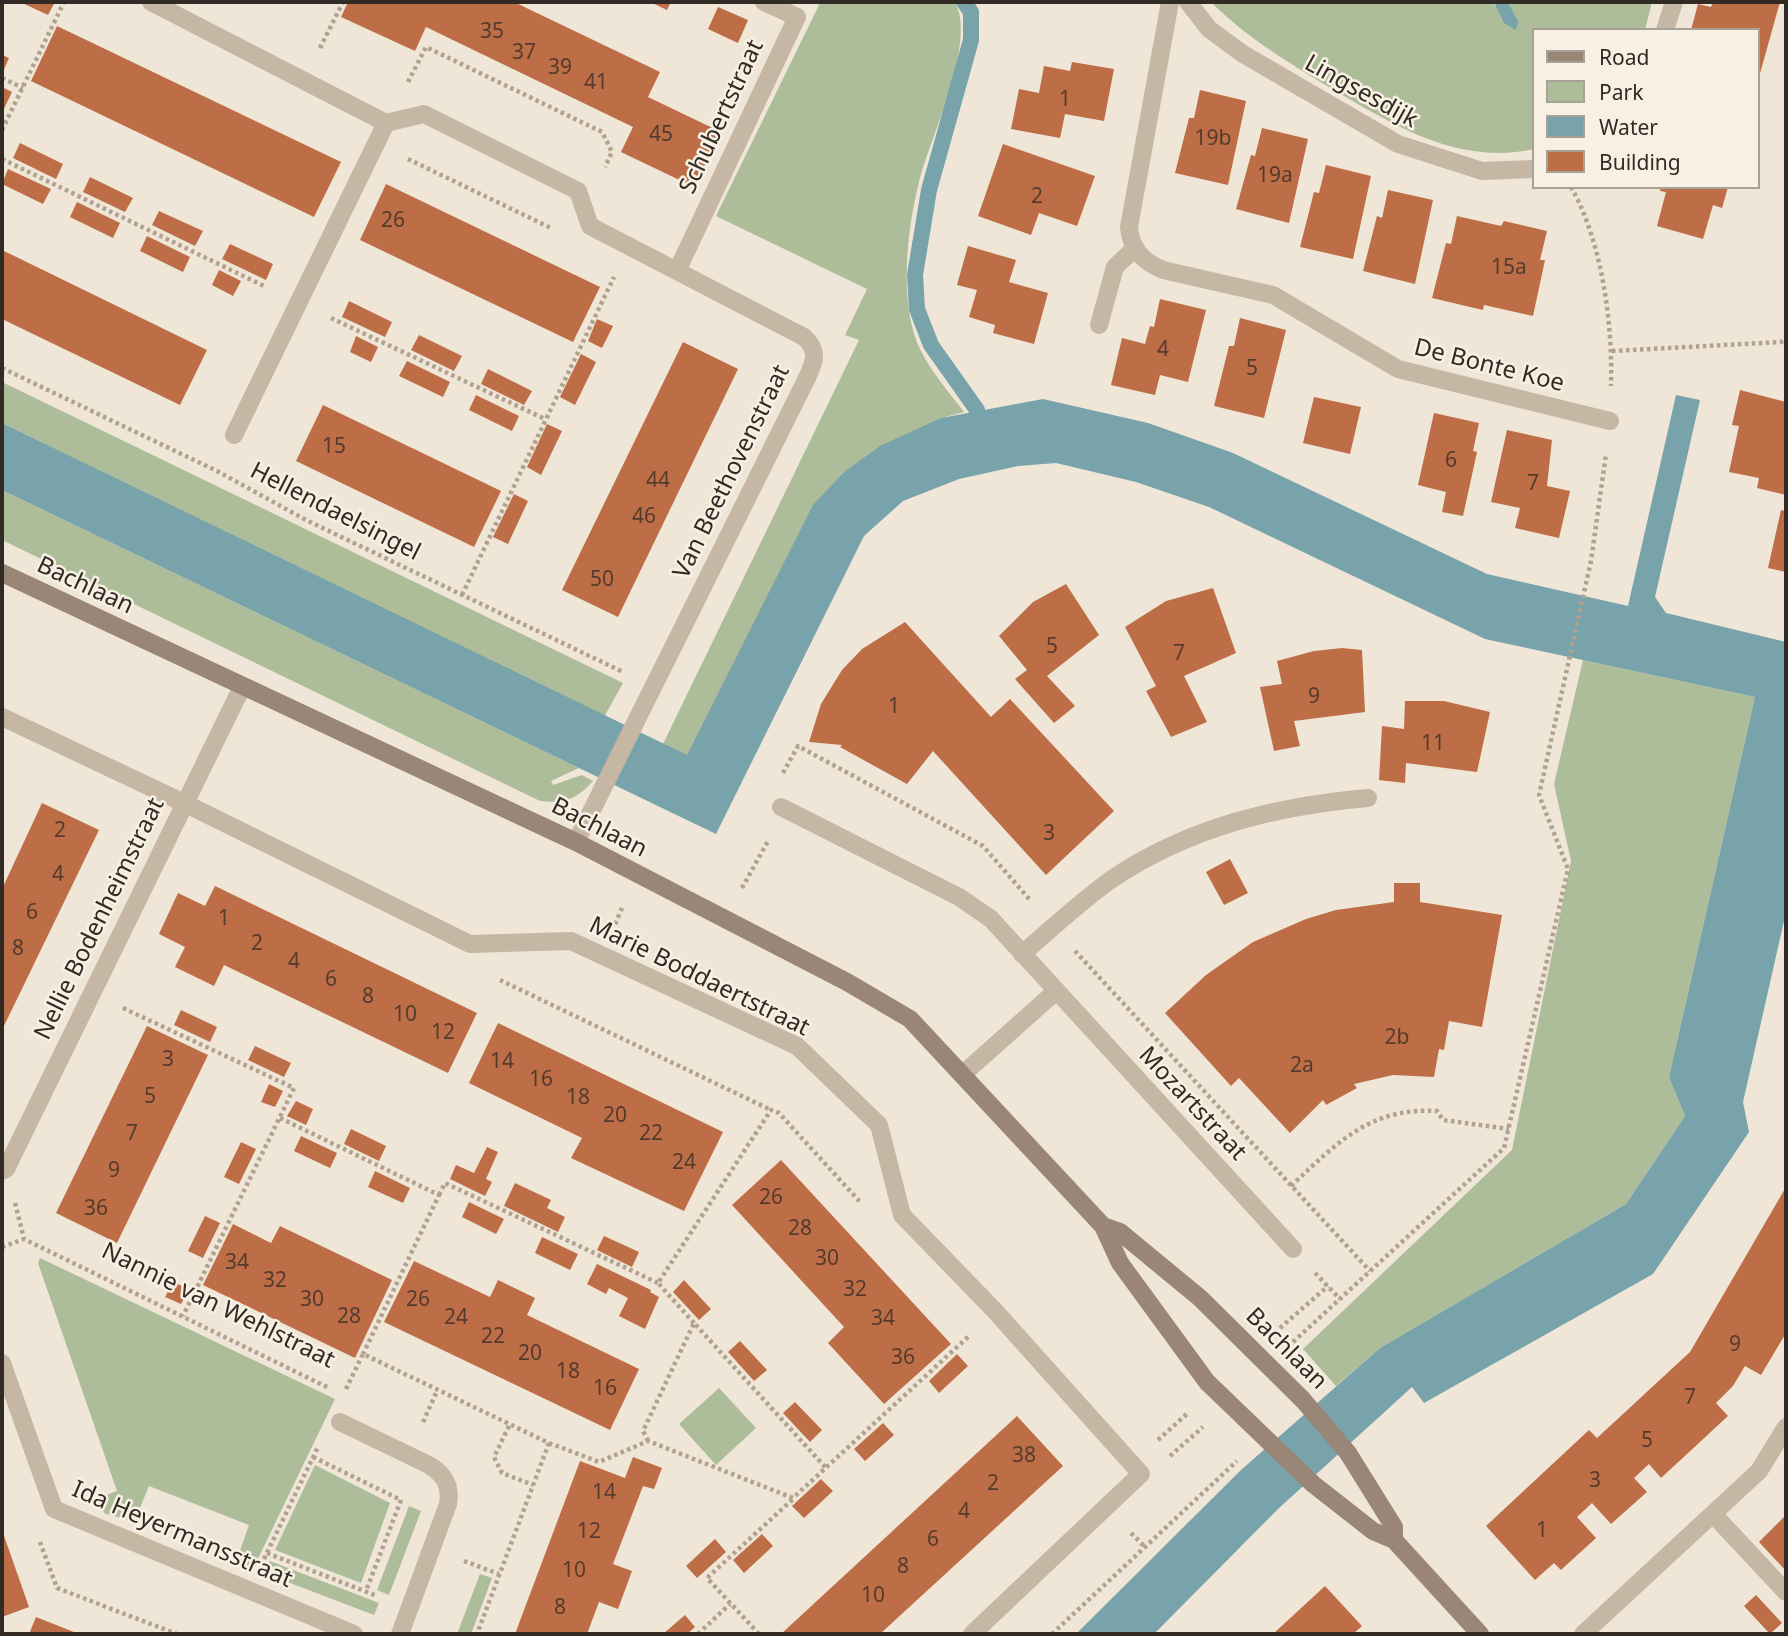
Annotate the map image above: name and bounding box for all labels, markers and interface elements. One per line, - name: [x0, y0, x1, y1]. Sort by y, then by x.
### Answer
- house number: 35: [480, 19, 504, 45]
- legend: [1532, 28, 1760, 189]
- street label: Schubertstraat: [674, 36, 770, 198]
- house number: 37: [512, 40, 536, 66]
- text: Road: [1599, 43, 1649, 71]
- street label: Lingsesdijk: [1299, 49, 1423, 135]
- house number: 39: [548, 55, 572, 81]
- house number: 41: [584, 70, 608, 96]
- text: Park: [1599, 78, 1643, 106]
- house number: 1: [1059, 87, 1071, 113]
- text: Water: [1599, 113, 1658, 141]
- house number: 45: [649, 122, 673, 148]
- house number: 19b: [1195, 126, 1231, 152]
- text: Building: [1599, 148, 1681, 176]
- house number: 19a: [1257, 163, 1293, 189]
- house number: 2: [1031, 184, 1043, 210]
- house number: 26: [381, 208, 405, 234]
- house number: 15a: [1491, 255, 1527, 281]
- street label: De Bonte Koe: [1411, 333, 1567, 399]
- house number: 4: [1157, 337, 1169, 363]
- house number: 5: [1246, 356, 1258, 382]
- street label: Van Beethovenstraat: [668, 360, 796, 584]
- house number: 15: [322, 434, 346, 460]
- house number: 6: [1445, 448, 1457, 474]
- street label: Hellendaelsingel: [245, 457, 425, 567]
- house number: 44: [646, 468, 670, 494]
- house number: 7: [1527, 471, 1539, 497]
- house number: 46: [632, 504, 656, 530]
- street label: Bachlaan: [32, 551, 138, 621]
- house number: 50: [590, 567, 614, 593]
- house number: 5: [1046, 634, 1058, 660]
- house number: 7: [1173, 641, 1185, 667]
- house number: 9: [1308, 684, 1320, 710]
- house number: 1: [888, 694, 900, 720]
- house number: 11: [1421, 731, 1445, 757]
- street label: Bachlaan: [546, 792, 652, 864]
- street label: Nellie Bodenheimstraat: [29, 793, 171, 1045]
- house number: 2: [54, 818, 66, 844]
- house number: 3: [1043, 821, 1055, 847]
- house number: 4: [52, 862, 64, 888]
- house number: 6: [26, 900, 38, 926]
- house number: 1: [218, 906, 230, 932]
- street label: Marie Boddaertstraat: [584, 911, 814, 1043]
- house number: 2: [251, 931, 263, 957]
- house number: 8: [12, 936, 24, 962]
- house number: 4: [288, 949, 300, 975]
- house number: 6: [325, 967, 337, 993]
- house number: 8: [362, 984, 374, 1010]
- house number: 10: [393, 1002, 417, 1028]
- house number: 12: [431, 1020, 455, 1046]
- house number: 2b: [1385, 1025, 1409, 1051]
- street label: Mozartstraat: [1132, 1041, 1252, 1167]
- house number: 3: [162, 1047, 174, 1073]
- house number: 14: [490, 1049, 514, 1075]
- house number: 2a: [1290, 1053, 1314, 1079]
- house number: 16: [529, 1067, 553, 1093]
- house number: 5: [144, 1084, 156, 1110]
- house number: 18: [566, 1085, 590, 1111]
- house number: 20: [603, 1103, 627, 1129]
- house number: 7: [126, 1121, 138, 1147]
- house number: 22: [639, 1121, 663, 1147]
- house number: 24: [672, 1150, 696, 1176]
- house number: 9: [108, 1158, 120, 1184]
- house number: 26: [759, 1185, 783, 1211]
- house number: 36: [84, 1196, 108, 1222]
- house number: 28: [788, 1216, 812, 1242]
- street label: Nannie van Wehlstraat: [97, 1237, 339, 1375]
- house number: 30: [815, 1246, 839, 1272]
- house number: 34: [225, 1250, 249, 1276]
- house number: 32: [263, 1268, 287, 1294]
- house number: 32: [843, 1277, 867, 1303]
- house number: 30: [300, 1287, 324, 1313]
- house number: 26: [406, 1287, 430, 1313]
- street label: Bachlaan: [1239, 1302, 1333, 1396]
- house number: 28: [337, 1304, 361, 1330]
- house number: 24: [444, 1305, 468, 1331]
- house number: 34: [871, 1306, 895, 1332]
- house number: 22: [481, 1324, 505, 1350]
- house number: 9: [1729, 1332, 1741, 1358]
- house number: 20: [518, 1341, 542, 1367]
- house number: 36: [891, 1345, 915, 1371]
- house number: 18: [556, 1359, 580, 1385]
- house number: 16: [593, 1376, 617, 1402]
- house number: 7: [1684, 1385, 1696, 1411]
- house number: 5: [1641, 1428, 1653, 1454]
- house number: 38: [1012, 1443, 1036, 1469]
- house number: 3: [1589, 1468, 1601, 1494]
- house number: 2: [987, 1471, 999, 1497]
- street label: Ida Heyermansstraat: [68, 1476, 296, 1594]
- house number: 14: [592, 1480, 616, 1506]
- house number: 4: [958, 1499, 970, 1525]
- house number: 1: [1536, 1518, 1548, 1544]
- house number: 12: [577, 1519, 601, 1545]
- house number: 6: [927, 1527, 939, 1553]
- house number: 8: [897, 1554, 909, 1580]
- house number: 10: [562, 1558, 586, 1584]
- house number: 10: [861, 1583, 885, 1609]
- house number: 8: [554, 1595, 566, 1621]

